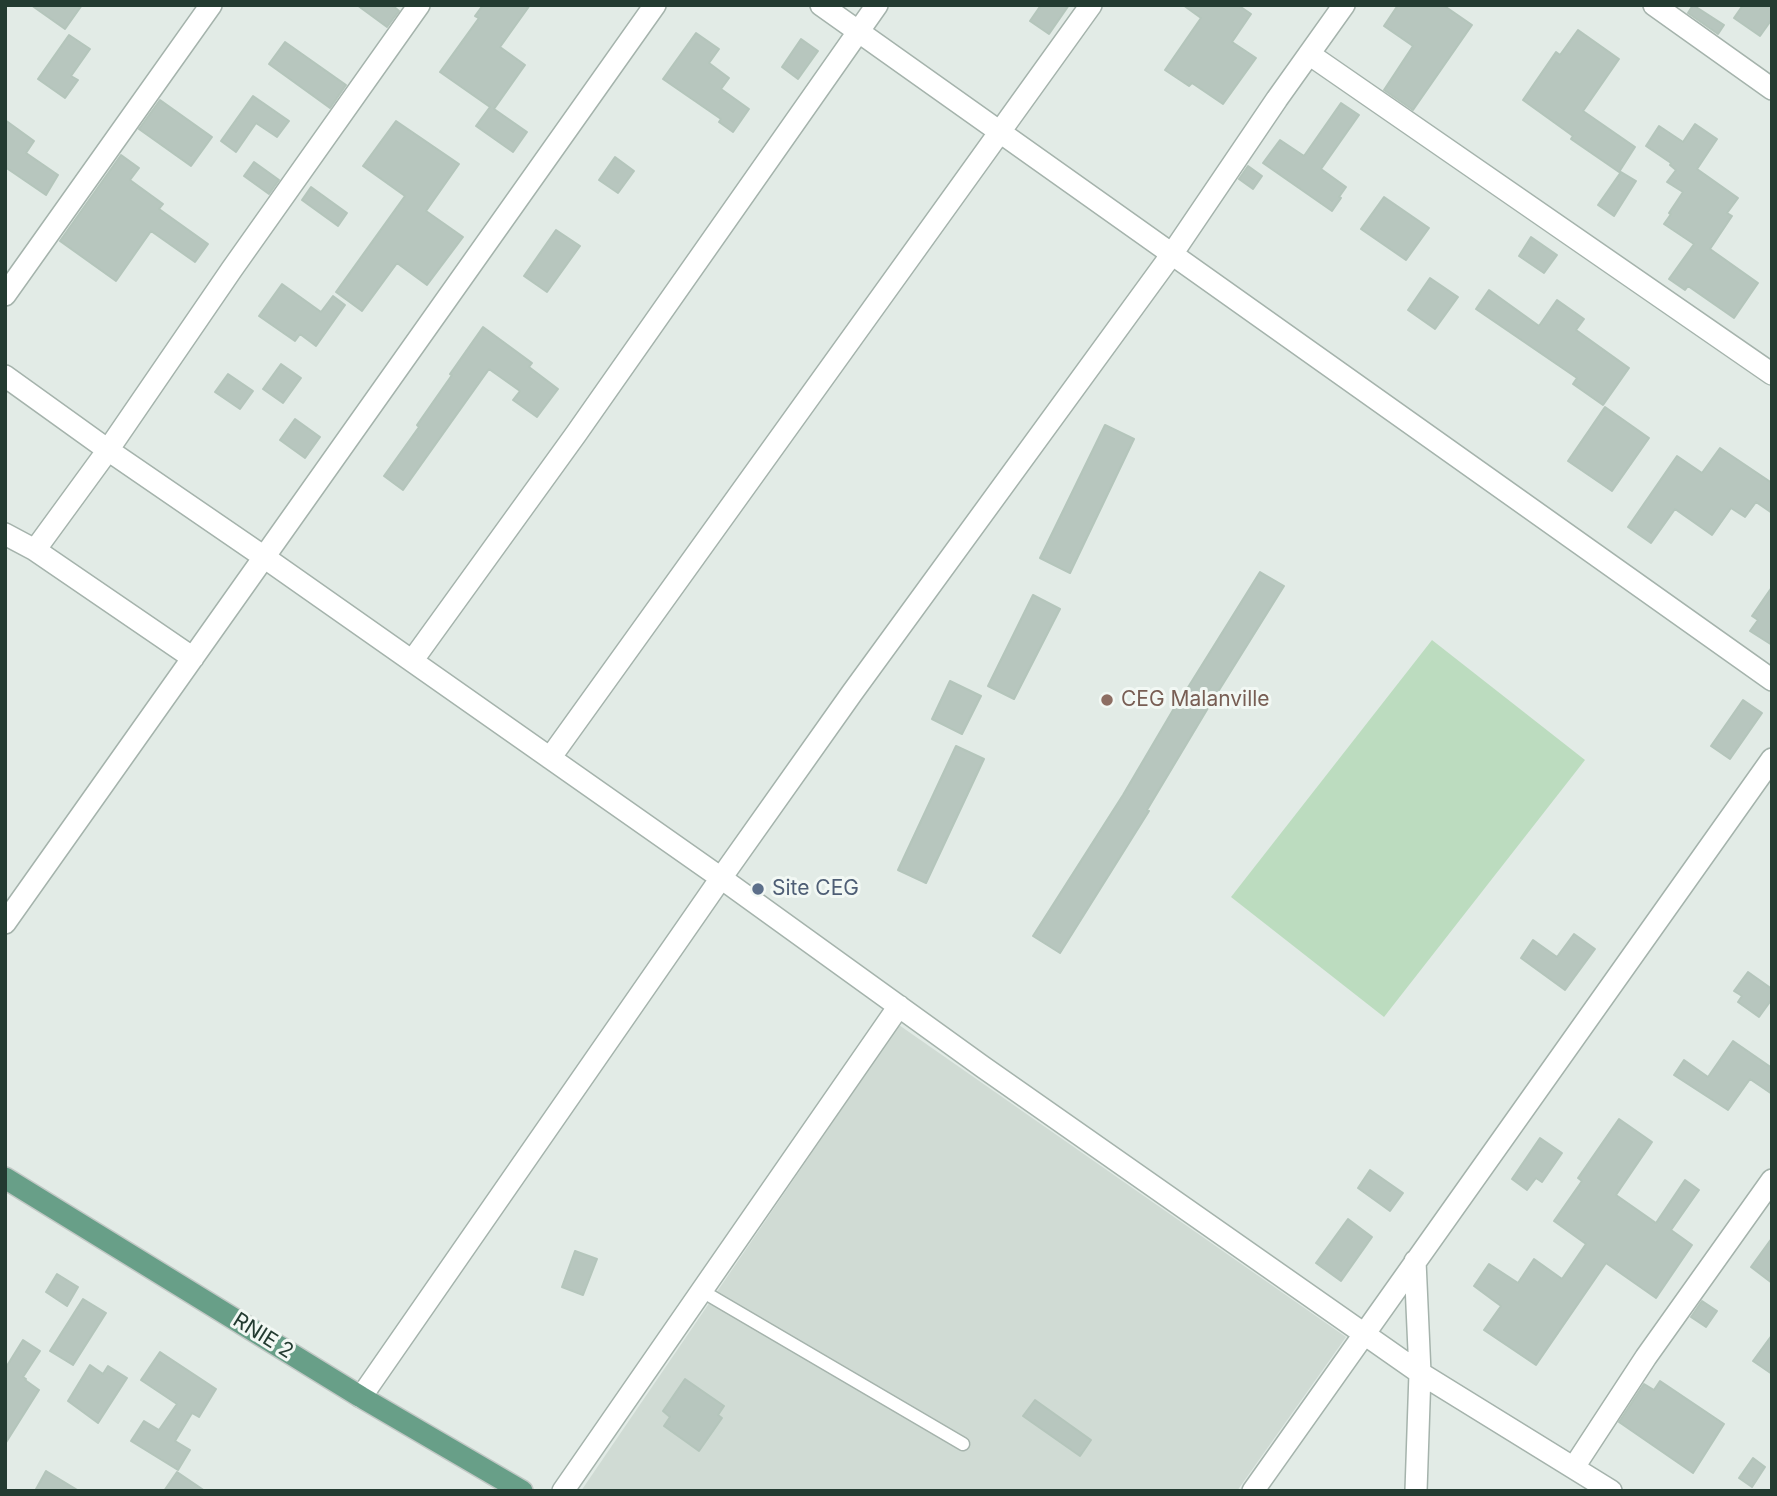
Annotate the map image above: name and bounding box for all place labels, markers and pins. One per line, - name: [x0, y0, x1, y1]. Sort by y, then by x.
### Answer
- place label: CEG Malanville: [1121, 687, 1270, 713]
- marker: CEG Malanville: [1099, 692, 1115, 708]
- place label: Site CEG: [772, 876, 859, 902]
- marker: Site CEG: [750, 881, 766, 897]

